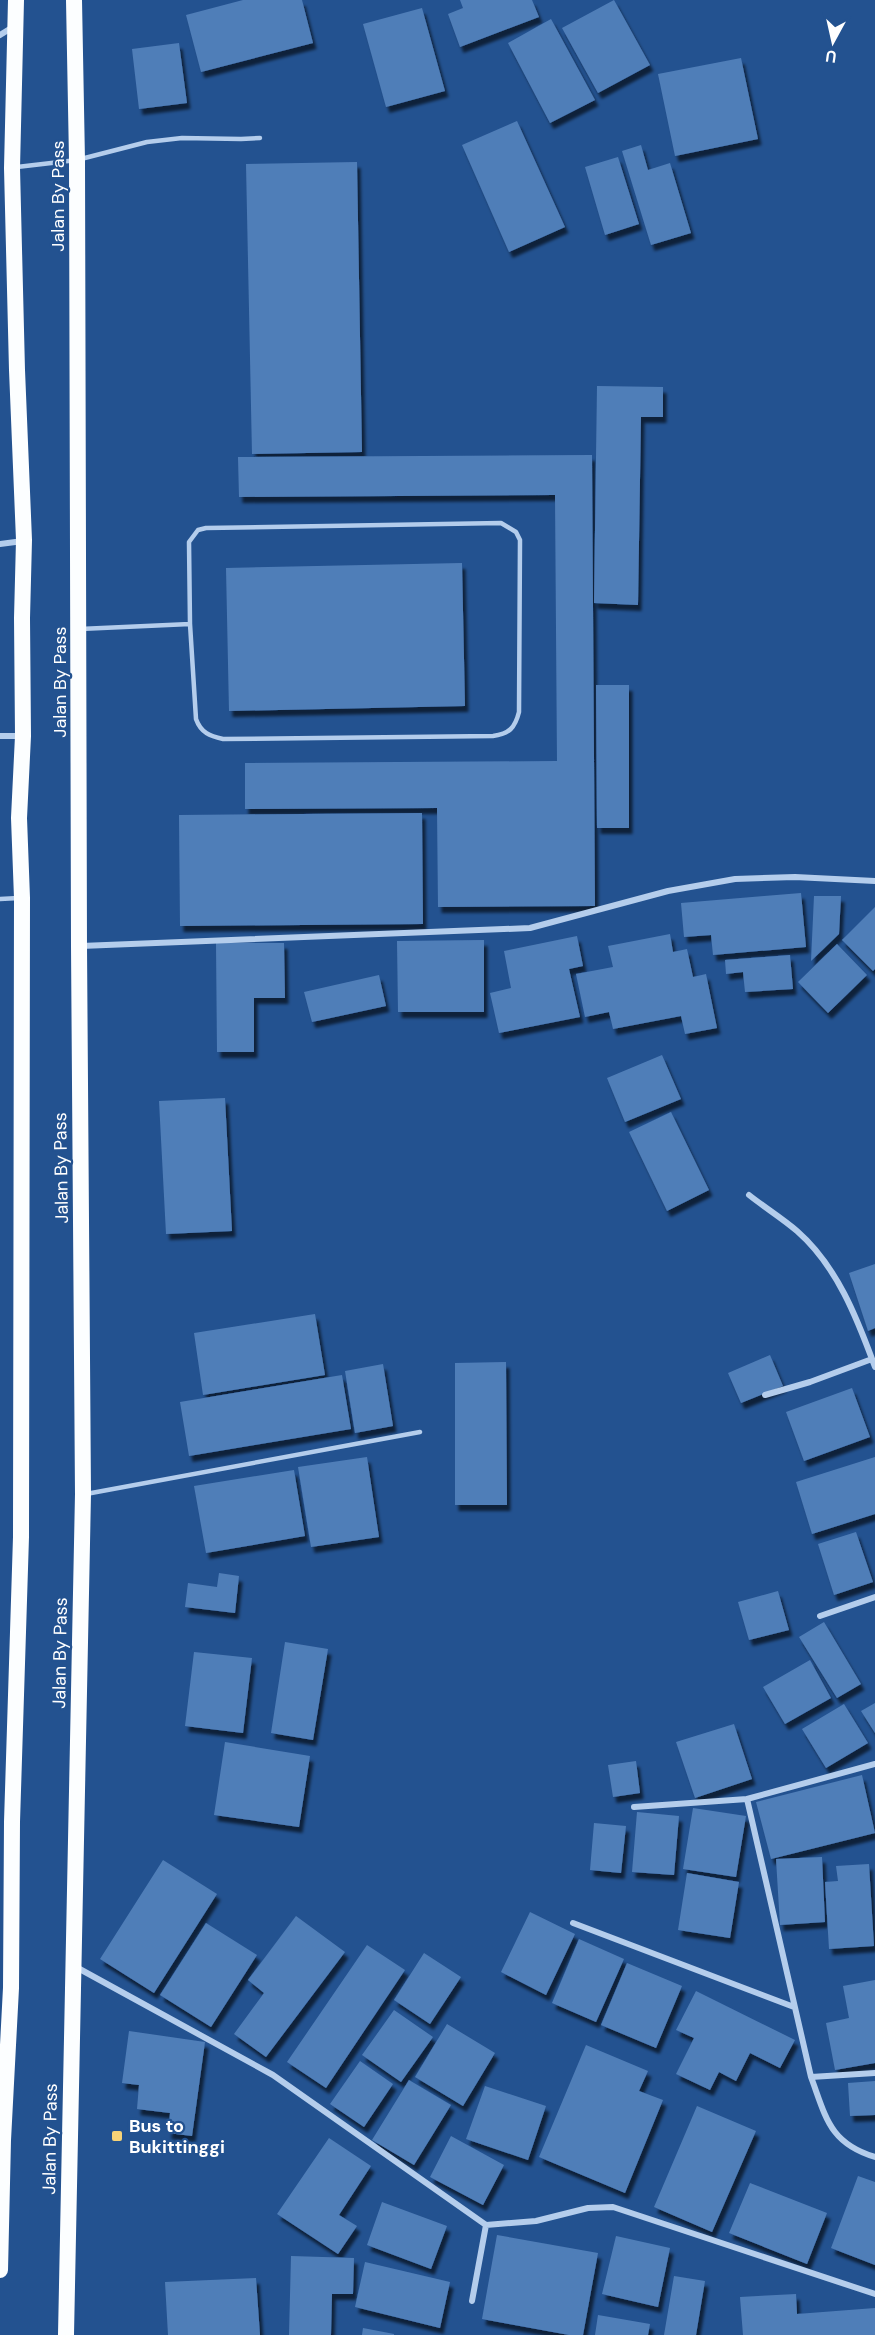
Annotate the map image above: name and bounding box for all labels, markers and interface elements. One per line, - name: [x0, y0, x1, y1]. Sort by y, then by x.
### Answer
- north arrow: [803, 12, 863, 72]
- text: U: [824, 45, 838, 68]
- street label: Jalan By Pass: [46, 140, 70, 252]
- street label: Jalan By Pass: [48, 626, 72, 738]
- street label: Jalan By Pass: [48, 1112, 74, 1224]
- street label: Jalan By Pass: [47, 1597, 73, 1709]
- street label: Jalan By Pass: [37, 2083, 63, 2195]
- place label: Bus to Bukittinggi: [129, 2114, 225, 2159]
- marker: Bus to Bukittinggi: [110, 2129, 124, 2143]

